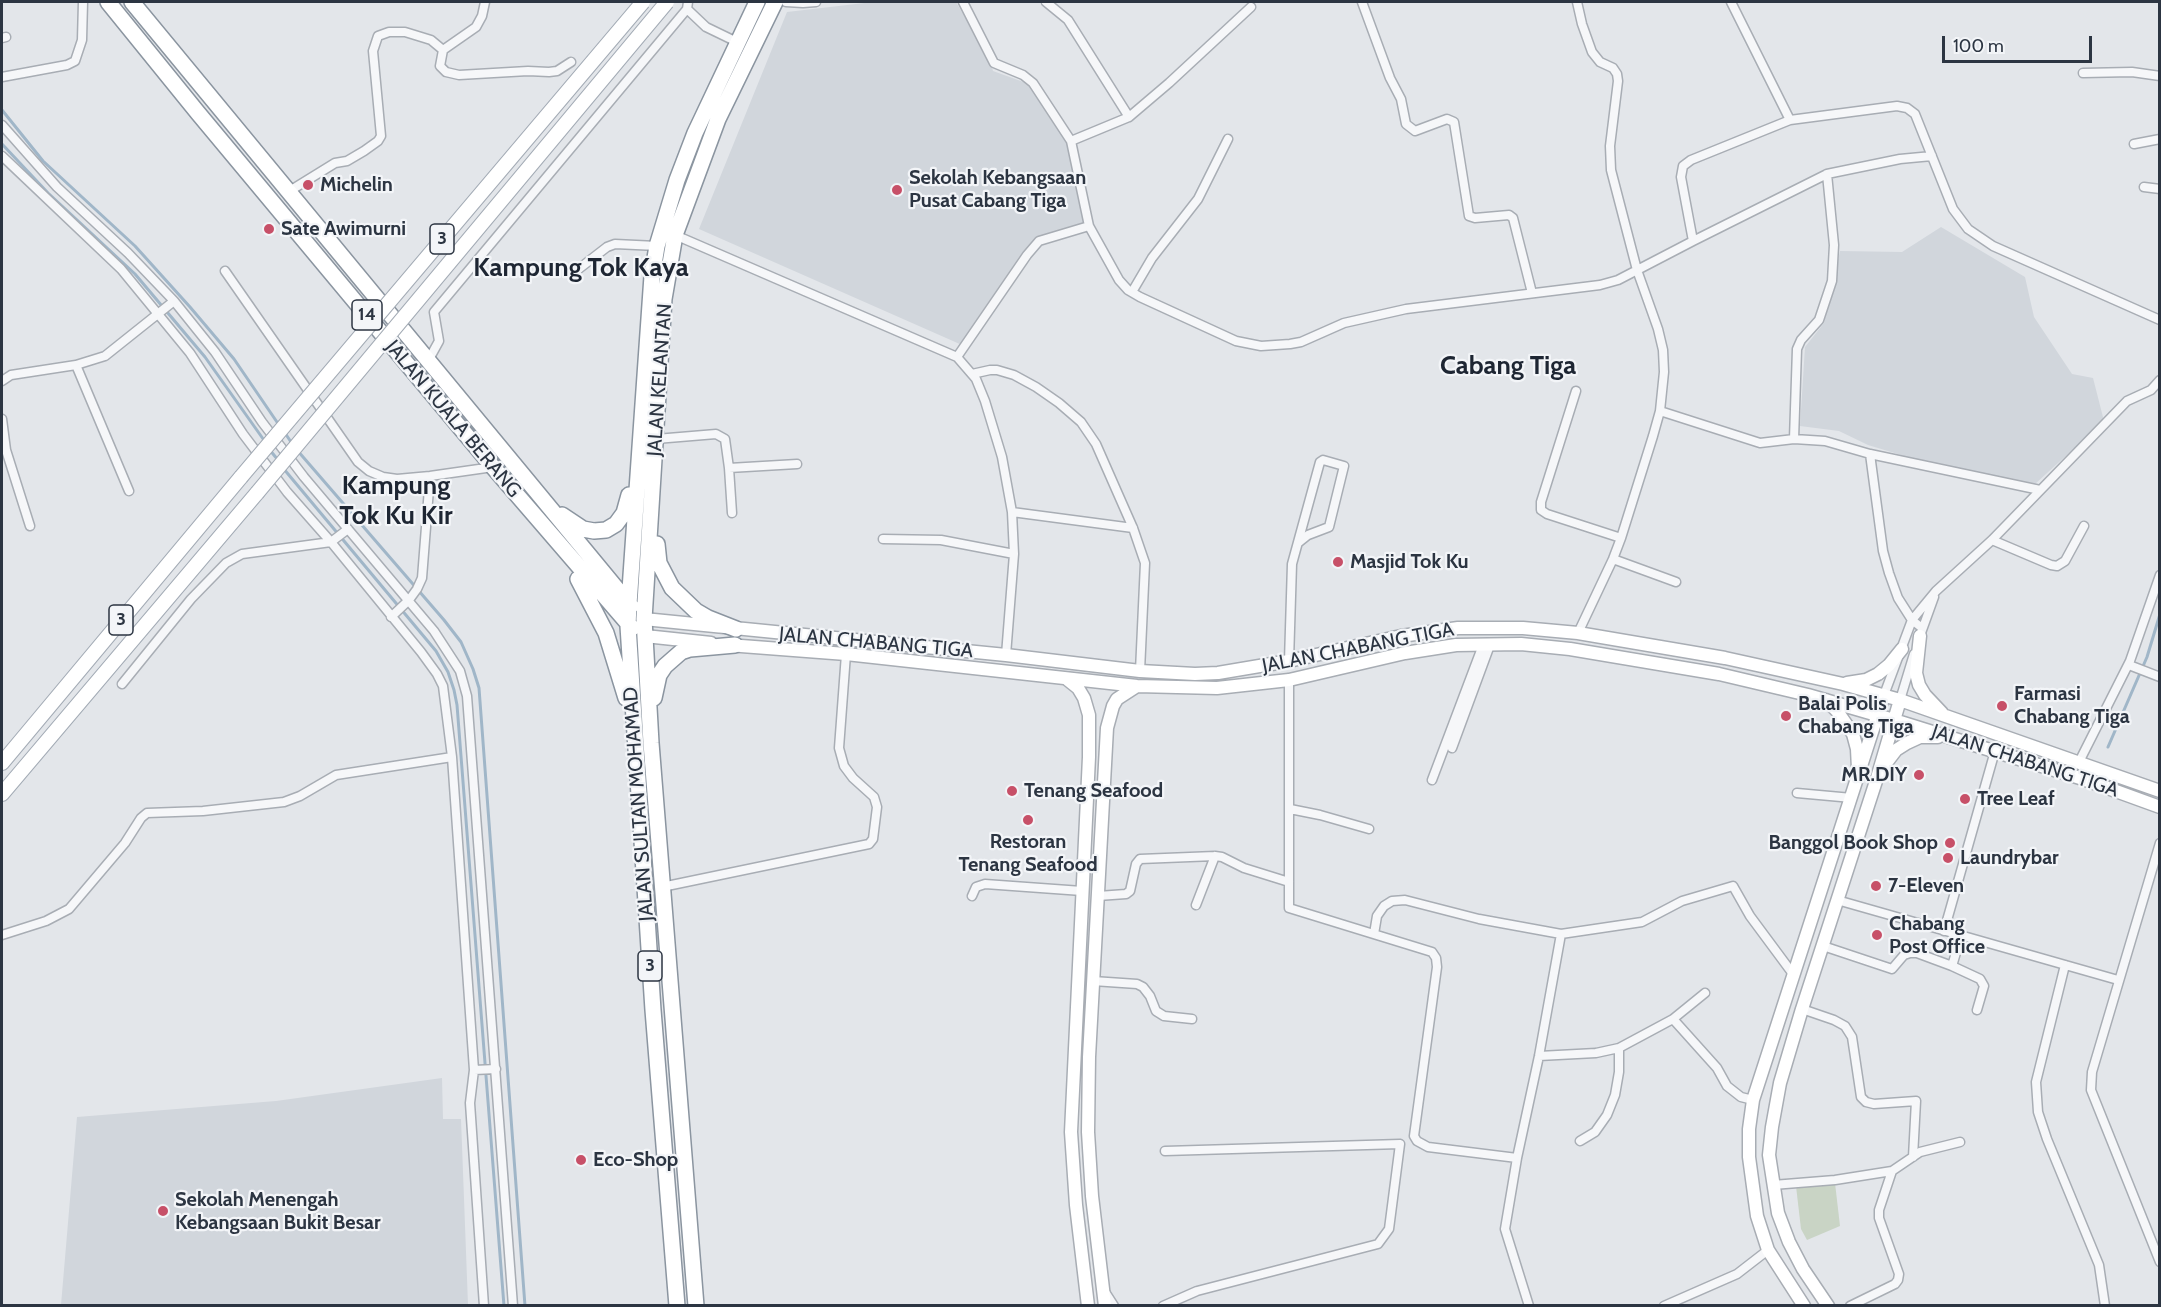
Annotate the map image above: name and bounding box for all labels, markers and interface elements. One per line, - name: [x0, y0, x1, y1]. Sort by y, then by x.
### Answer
- scale bar: [1945, 24, 2095, 62]
- text: 100 m: [1953, 35, 2004, 57]
- place label: Sekolah Kebangsaan Pusat Cabang Tiga: [909, 166, 1086, 213]
- place label: Michelin: [320, 173, 393, 197]
- marker: Michelin: [301, 178, 315, 192]
- marker: Sekolah Kebangsaan Pusat Cabang Tiga: [890, 183, 904, 197]
- place label: Sate Awimurni: [281, 217, 406, 241]
- marker: Sate Awimurni: [262, 222, 276, 236]
- road number: 3: [430, 224, 454, 254]
- district label: Kampung Tok Kaya: [473, 252, 689, 284]
- road number: 14: [352, 300, 382, 330]
- street label: JALAN KELANTAN: [643, 303, 677, 457]
- street label: JALAN KUALA BERANG: [380, 335, 526, 503]
- district label: Cabang Tiga: [1440, 350, 1576, 382]
- district label: Kampung Tok Ku Kir: [339, 470, 453, 532]
- place label: Masjid Tok Ku: [1350, 550, 1469, 574]
- marker: Masjid Tok Ku: [1331, 555, 1345, 569]
- road number: 3: [109, 605, 133, 635]
- street label: JALAN CHABANG TIGA: [1260, 618, 1456, 678]
- street label: JALAN CHABANG TIGA: [778, 623, 974, 663]
- place label: Farmasi Chabang Tiga: [2014, 682, 2130, 729]
- street label: JALAN SULTAN MOHAMAD: [619, 686, 659, 922]
- place label: Balai Polis Chabang Tiga: [1798, 692, 1914, 739]
- marker: Farmasi Chabang Tiga: [1995, 699, 2009, 713]
- marker: Balai Polis Chabang Tiga: [1779, 709, 1793, 723]
- street label: JALAN CHABANG TIGA: [1929, 719, 2121, 803]
- place label: MR.DIY: [1841, 763, 1907, 787]
- marker: MR.DIY: [1912, 768, 1926, 782]
- place label: Tenang Seafood: [1024, 779, 1163, 803]
- marker: Tenang Seafood: [1005, 784, 1019, 798]
- place label: Tree Leaf: [1977, 787, 2055, 811]
- marker: Tree Leaf: [1958, 792, 1972, 806]
- marker: Restoran Tenang Seafood: [1021, 813, 1035, 827]
- place label: Restoran Tenang Seafood: [958, 830, 1098, 877]
- place label: Banggol Book Shop: [1769, 831, 1938, 855]
- marker: Banggol Book Shop: [1943, 836, 1957, 850]
- place label: Laundrybar: [1960, 846, 2059, 870]
- marker: Laundrybar: [1941, 851, 1955, 865]
- place label: 7-Eleven: [1888, 874, 1964, 898]
- marker: 7-Eleven: [1869, 879, 1883, 893]
- place label: Chabang Post Office: [1889, 912, 1985, 959]
- marker: Chabang Post Office: [1870, 928, 1884, 942]
- road number: 3: [638, 951, 662, 981]
- place label: Eco-Shop: [593, 1148, 678, 1172]
- marker: Eco-Shop: [574, 1153, 588, 1167]
- place label: Sekolah Menengah Kebangsaan Bukit Besar: [175, 1188, 381, 1235]
- marker: Sekolah Menengah Kebangsaan Bukit Besar: [156, 1204, 170, 1218]

